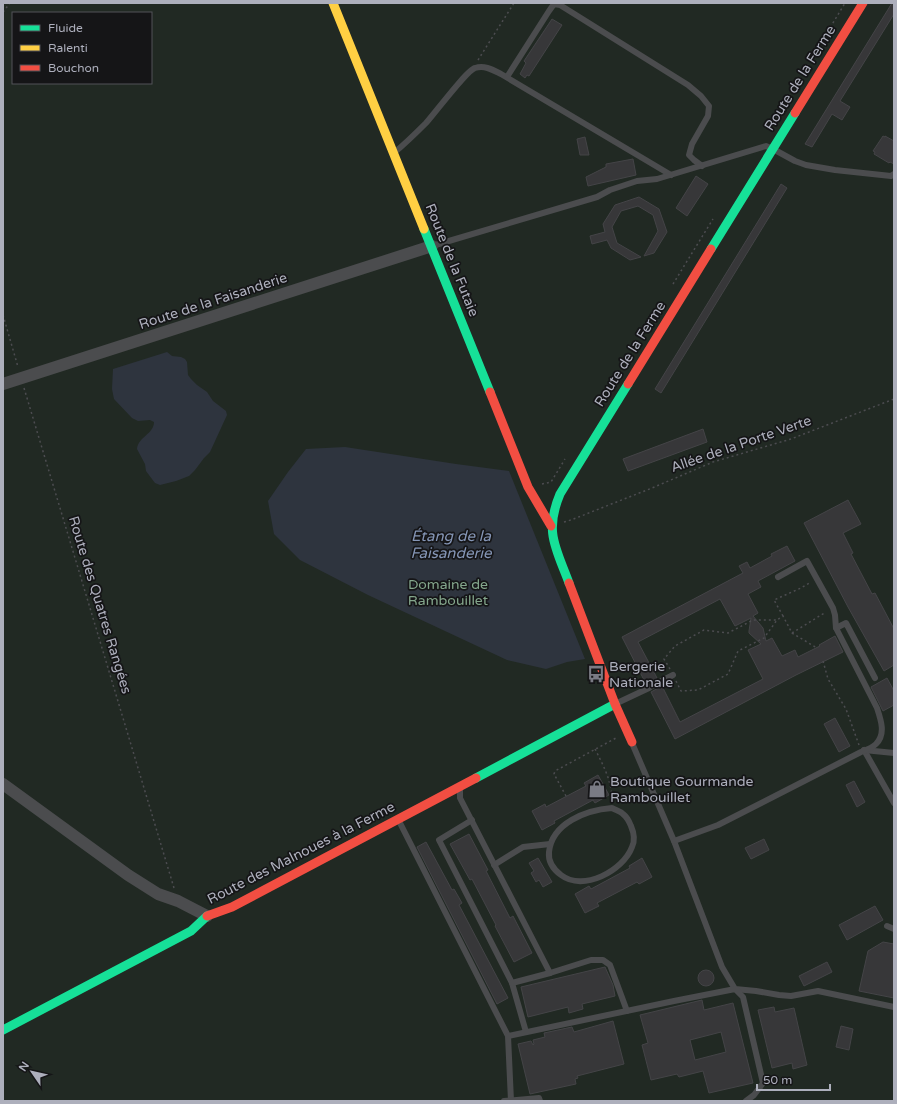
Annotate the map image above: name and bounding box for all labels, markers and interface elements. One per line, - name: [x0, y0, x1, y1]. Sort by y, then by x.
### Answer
- legend: [12, 12, 152, 84]
- text: Fluide: [48, 21, 83, 35]
- street label: Route de la Ferme: [761, 22, 839, 134]
- text: Ralenti: [48, 41, 88, 55]
- text: Bouchon: [48, 61, 99, 75]
- street label: Route de la Futaie: [422, 201, 482, 319]
- street label: Route de la Faisanderie: [137, 269, 289, 333]
- street label: Route de la Ferme: [591, 298, 669, 410]
- street label: Allée de la Porte Verte: [668, 412, 814, 476]
- street label: Route des Quatres Rangées: [65, 514, 135, 696]
- water label: Étang de la Faisanderie: [411, 527, 493, 562]
- park label: Domaine de Rambouillet: [408, 576, 489, 609]
- place label: Bergerie Nationale: [609, 658, 673, 691]
- bus stop icon: Bergerie Nationale: [586, 664, 606, 684]
- place label: Boutique Gourmande Rambouillet: [610, 773, 754, 806]
- shop icon: Boutique Gourmande Rambouillet: [587, 779, 607, 799]
- street label: Route des Malnoues à la Ferme: [204, 798, 398, 908]
- north arrow: [12, 1052, 52, 1092]
- text: N: [16, 1059, 32, 1074]
- scale bar: [757, 1066, 830, 1092]
- text: 50 m: [763, 1073, 792, 1087]

